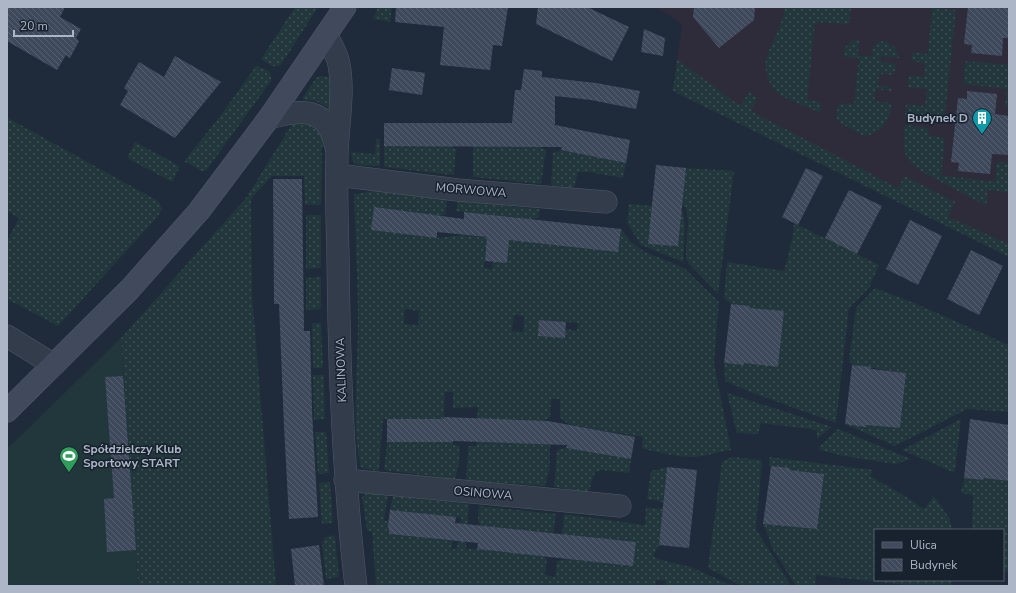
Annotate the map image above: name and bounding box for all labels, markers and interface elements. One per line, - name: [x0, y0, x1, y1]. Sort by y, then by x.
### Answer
- scale bar: [14, 12, 73, 38]
- text: 20 m: [20, 18, 48, 34]
- building icon: Budynek D: [971, 107, 993, 135]
- place label: Budynek D: [907, 110, 968, 126]
- street label: MORWOWA: [435, 179, 507, 201]
- street label: KALINOWA: [332, 337, 350, 403]
- place label: Spółdzielczy Klub Sportowy START: [83, 441, 181, 471]
- sports icon: Spółdzielczy Klub Sportowy START: [58, 445, 80, 473]
- street label: OSINOWA: [453, 482, 513, 504]
- legend: [874, 529, 1004, 581]
- text: Ulica: [910, 537, 937, 553]
- text: Budynek: [910, 557, 958, 573]

